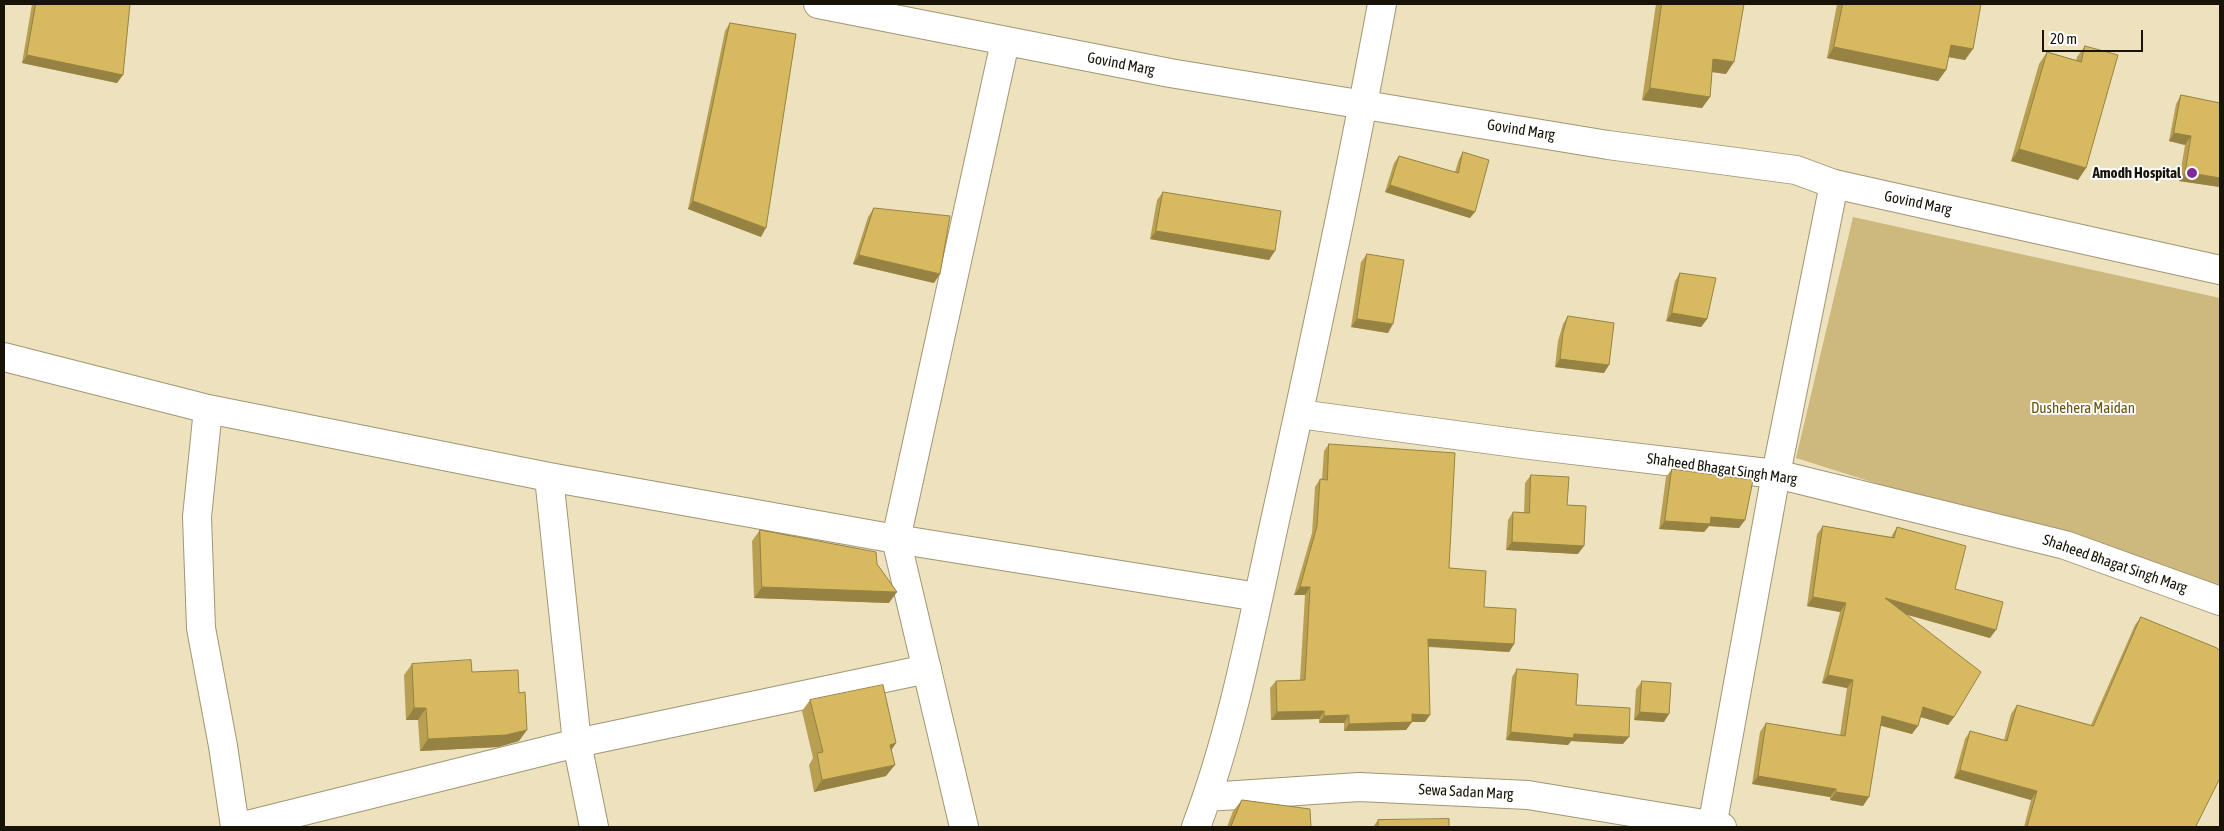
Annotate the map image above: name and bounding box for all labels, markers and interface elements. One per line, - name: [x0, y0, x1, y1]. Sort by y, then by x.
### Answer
- scale bar: [2044, 20, 2145, 52]
- text: 20 m: [2050, 30, 2077, 47]
- street label: Govind Marg: [1086, 49, 1156, 79]
- street label: Govind Marg: [1486, 116, 1556, 144]
- place label: Amodh Hospital: [2092, 164, 2181, 182]
- marker: Amodh Hospital: [2185, 166, 2199, 180]
- street label: Govind Marg: [1883, 187, 1953, 219]
- park label: Dushehera Maidan: [2031, 399, 2135, 417]
- street label: Shaheed Bhagat Singh Marg: [1646, 450, 1798, 488]
- street label: Shaheed Bhagat Singh Marg: [2040, 531, 2190, 597]
- street label: Sewa Sadan Marg: [1418, 781, 1514, 803]

